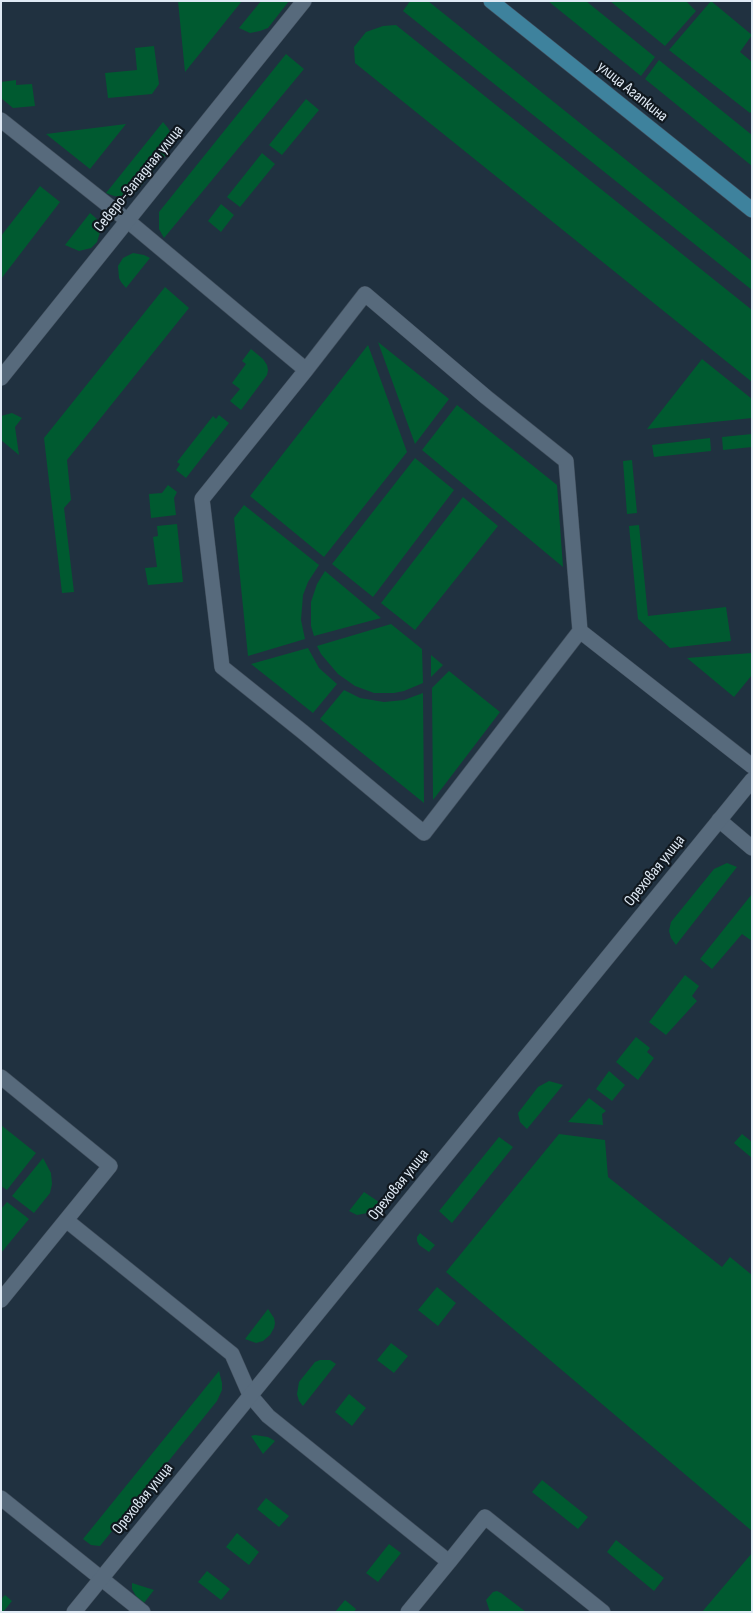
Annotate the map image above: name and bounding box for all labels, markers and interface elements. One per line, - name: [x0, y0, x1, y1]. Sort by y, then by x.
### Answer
- street label: улица Агапкина: [593, 58, 671, 126]
- street label: Северо-Западная улица: [90, 122, 188, 236]
- street label: Ореховая улица: [620, 832, 690, 910]
- street label: Ореховая улица: [364, 1146, 434, 1224]
- street label: Ореховая улица: [108, 1460, 178, 1538]

